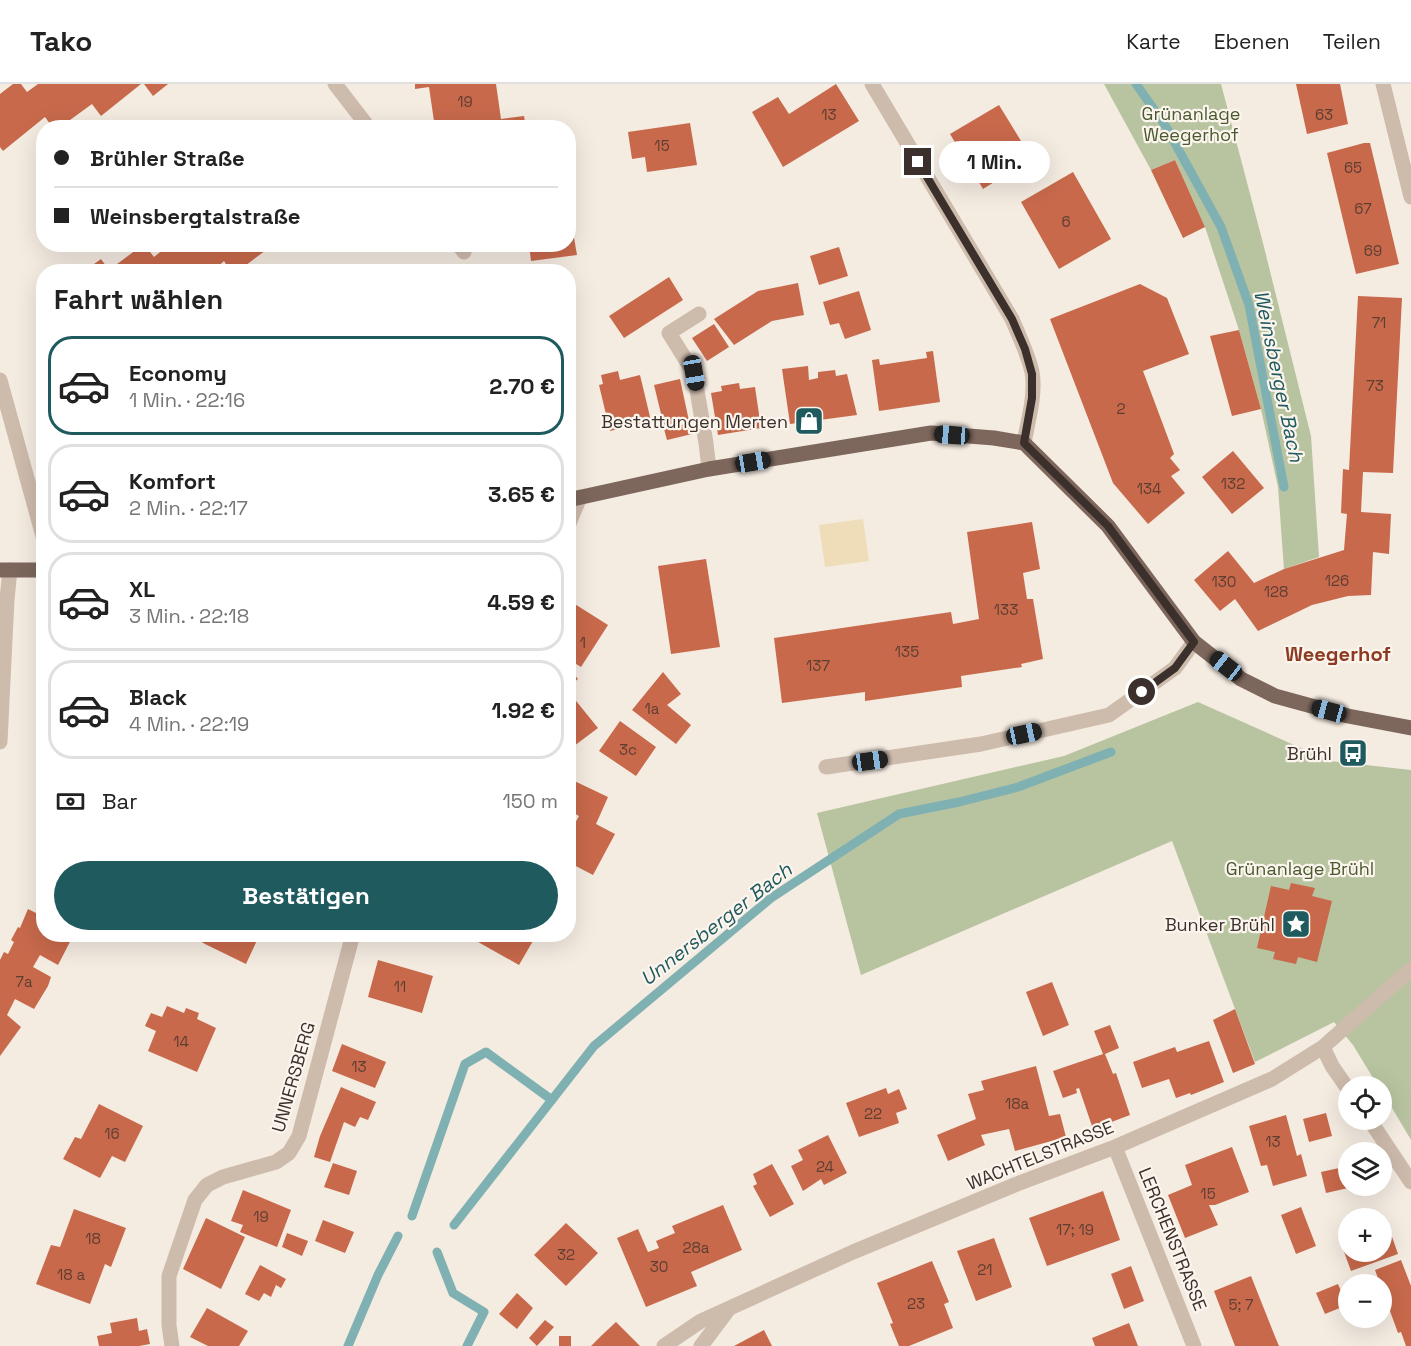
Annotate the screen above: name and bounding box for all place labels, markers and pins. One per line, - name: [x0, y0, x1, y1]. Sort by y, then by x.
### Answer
- shop icon: Bestattungen Merten: [793, 405, 825, 437]
- place label: Bestattungen Merten: [601, 410, 788, 433]
- bus stop icon: Brühl: [1337, 737, 1369, 769]
- place label: Brühl: [1287, 742, 1332, 765]
- place icon: Bunker Brühl: [1280, 908, 1312, 940]
- place label: Bunker Brühl: [1165, 913, 1275, 936]

